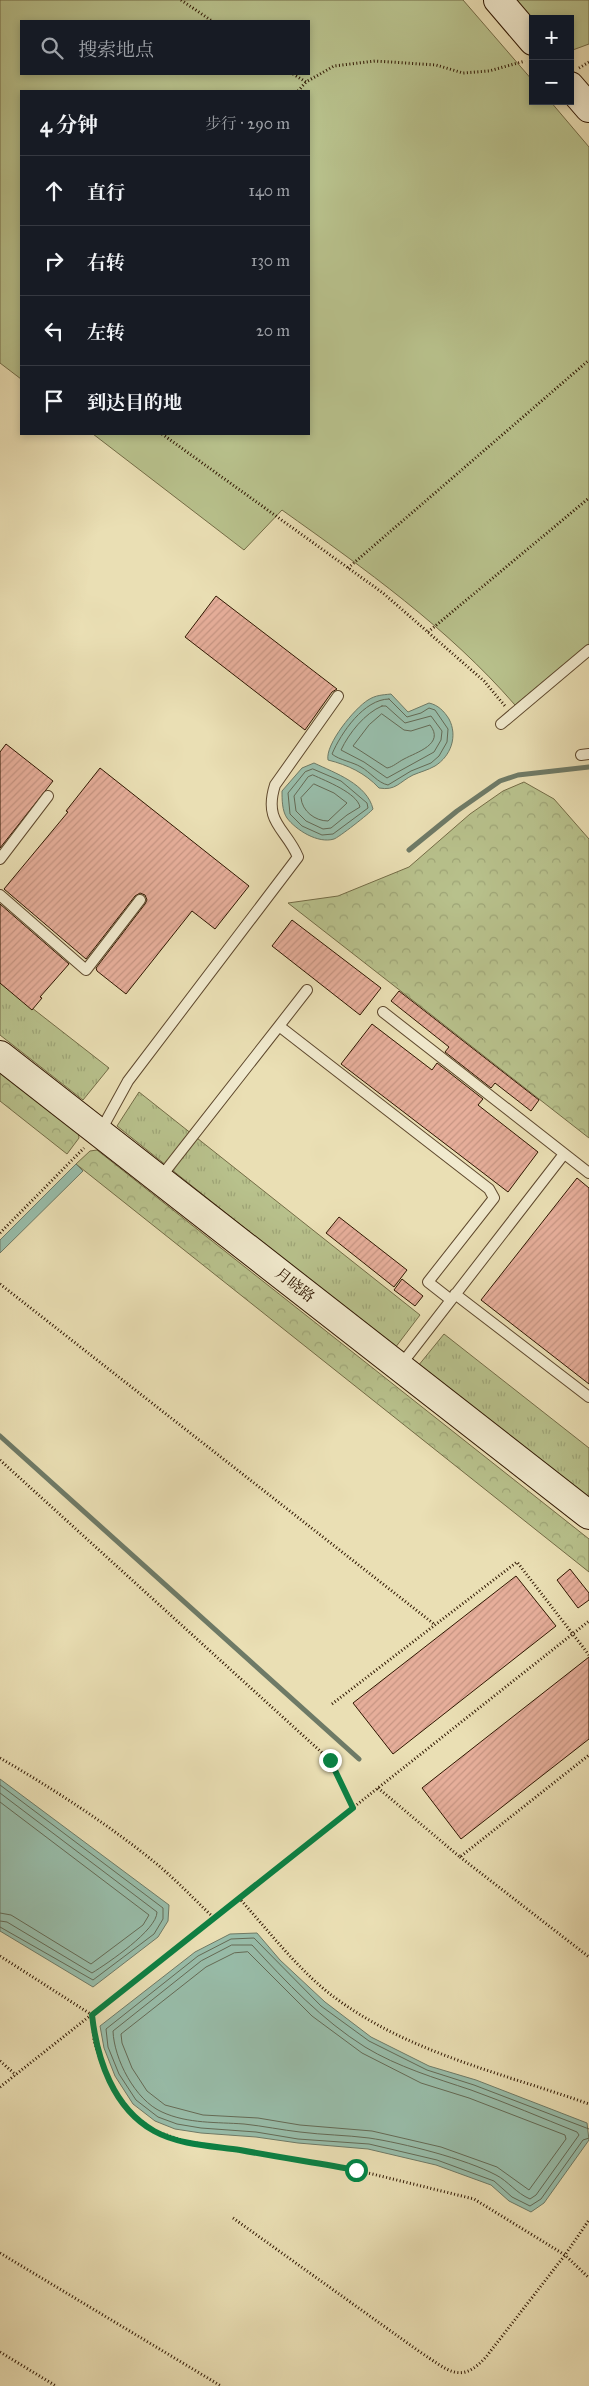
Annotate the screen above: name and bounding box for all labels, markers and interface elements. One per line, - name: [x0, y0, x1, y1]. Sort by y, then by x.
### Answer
- map controls: [529, 15, 574, 105]
- button: +: [529, 15, 574, 60]
- search box: [20, 20, 310, 75]
- icon: search: [38, 34, 66, 62]
- text: 搜索地点: [78, 38, 154, 61]
- button: −: [529, 60, 574, 105]
- text: 4 分钟: [40, 112, 98, 138]
- text: 步行 · 290 m: [205, 114, 290, 133]
- icon: ahead: [40, 177, 68, 205]
- text: 直行: [87, 181, 125, 204]
- text: 140 m: [249, 181, 290, 200]
- icon: right: [40, 247, 68, 275]
- text: 右转: [87, 251, 125, 274]
- text: 130 m: [251, 251, 290, 270]
- icon: left: [40, 317, 68, 345]
- text: 左转: [87, 321, 125, 344]
- text: 20 m: [256, 321, 290, 340]
- icon: arrive: [40, 387, 68, 415]
- text: 到达目的地: [87, 391, 182, 414]
- street label: 月晓路: [272, 1264, 318, 1306]
- route end: [319, 1749, 342, 1772]
- route start: [345, 2159, 368, 2182]

